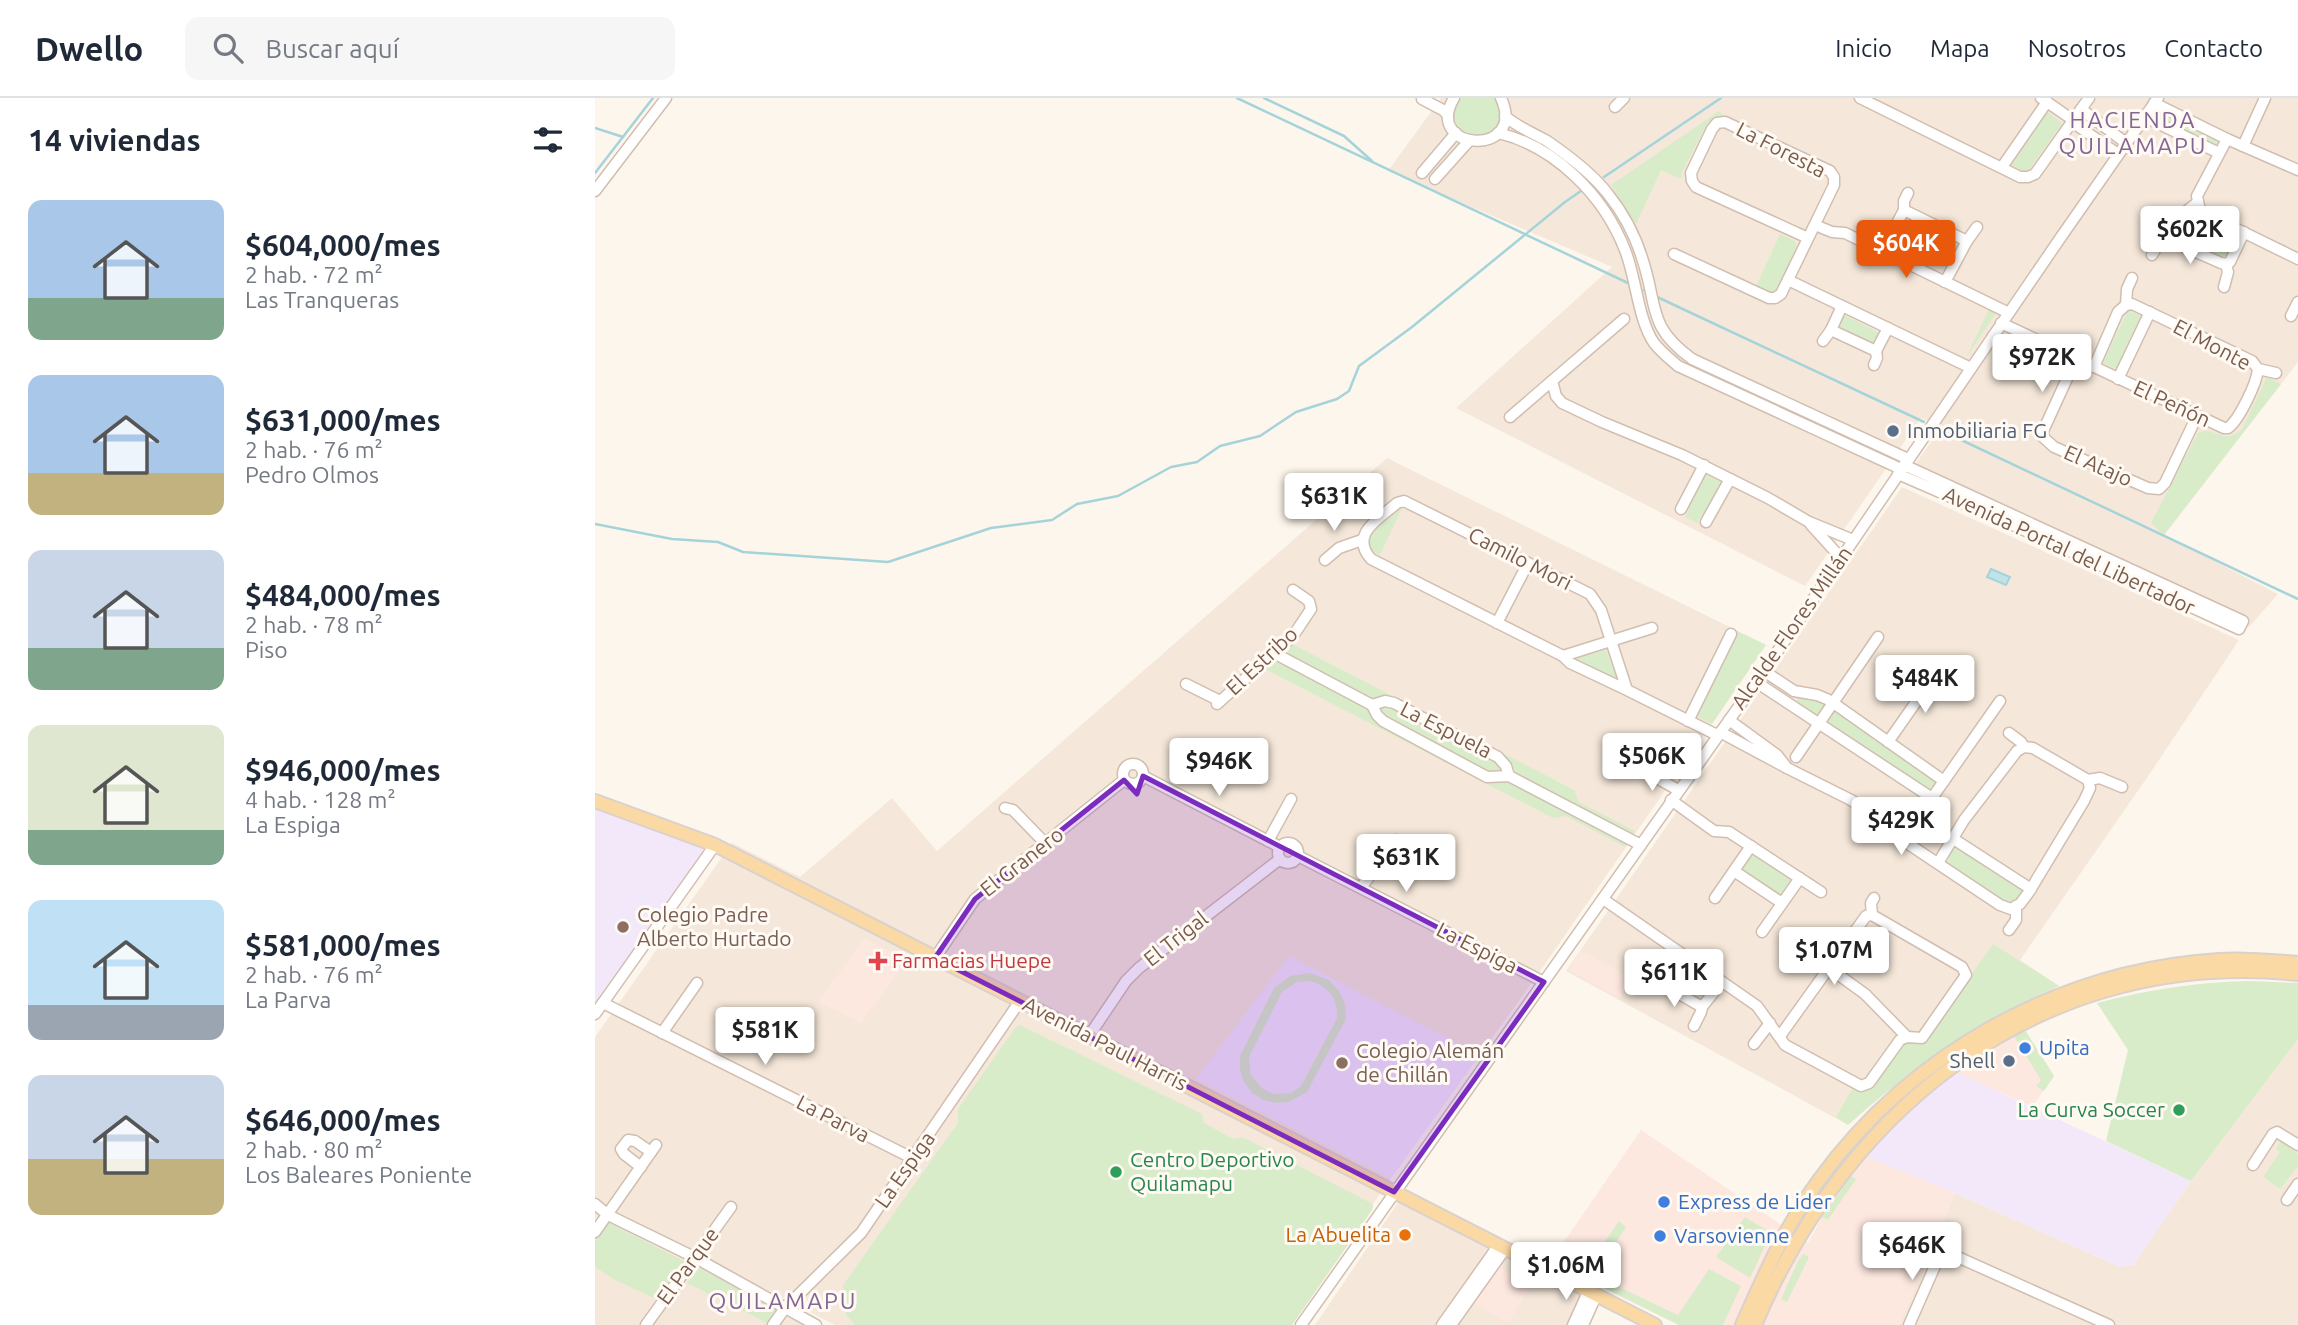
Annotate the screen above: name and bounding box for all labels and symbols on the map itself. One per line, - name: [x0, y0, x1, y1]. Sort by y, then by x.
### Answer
- district label: HACIENDA QUILAMAPU: [2058, 107, 2208, 158]
- street label: La Foresta: [1733, 116, 1830, 182]
- pin: $602K: [2141, 206, 2239, 266]
- pin: $604K: [1857, 220, 1955, 280]
- street label: El Monte: [2170, 314, 2255, 375]
- pin: $972K: [1993, 334, 2091, 394]
- street label: El Peñón: [2130, 375, 2215, 431]
- place label: Inmobiliaria FG: [1907, 418, 2047, 442]
- marker: Inmobiliaria FG: [1885, 423, 1901, 439]
- street label: El Atajo: [2061, 439, 2136, 491]
- pin: $631K: [1285, 474, 1383, 533]
- street label: Avenida Portal del Libertador: [1940, 481, 2199, 619]
- street label: Camilo Mori: [1465, 522, 1576, 594]
- street label: Alcalde Flores Millán: [1726, 541, 1856, 713]
- street label: El Estribo: [1221, 621, 1302, 699]
- pin: $484K: [1876, 656, 1974, 715]
- street label: La Espuela: [1397, 696, 1496, 762]
- pin: $506K: [1603, 734, 1701, 793]
- pin: $946K: [1170, 738, 1268, 798]
- pin: $429K: [1852, 798, 1950, 857]
- street label: El Granero: [975, 821, 1068, 901]
- pin: $631K: [1357, 834, 1455, 894]
- place label: Colegio Padre Alberto Hurtado: [637, 902, 791, 950]
- street label: El Trigal: [1139, 906, 1212, 971]
- street label: La Espiga: [1433, 917, 1522, 978]
- marker: Colegio Padre Alberto Hurtado: [615, 919, 631, 935]
- pin: $1.07M: [1777, 928, 1891, 987]
- place label: Farmacias Huepe: [892, 948, 1052, 972]
- pin: $611K: [1625, 950, 1723, 1009]
- marker: Farmacias Huepe: [870, 953, 886, 969]
- street label: Avenida Paul Harris: [1019, 991, 1192, 1095]
- pin: $581K: [716, 1007, 814, 1067]
- place label: Upita: [2039, 1035, 2090, 1059]
- place label: Colegio Alemán de Chillán: [1356, 1038, 1504, 1086]
- marker: Upita: [2017, 1040, 2033, 1056]
- place label: Shell: [1949, 1048, 1995, 1072]
- marker: Shell: [2001, 1053, 2017, 1069]
- marker: Colegio Alemán de Chillán: [1334, 1055, 1350, 1071]
- street label: La Parva: [793, 1090, 874, 1147]
- place label: La Curva Soccer: [2018, 1097, 2165, 1121]
- marker: La Curva Soccer: [2171, 1102, 2187, 1118]
- street label: La Espiga: [869, 1127, 939, 1212]
- place label: Centro Deportivo Quilamapu: [1130, 1147, 1294, 1195]
- marker: Centro Deportivo Quilamapu: [1108, 1164, 1124, 1180]
- place label: Express de Lider: [1678, 1189, 1832, 1213]
- marker: Express de Lider: [1656, 1194, 1672, 1210]
- street label: El Parque: [651, 1222, 723, 1308]
- place label: La Abuelita: [1286, 1222, 1391, 1246]
- pin: $646K: [1863, 1222, 1961, 1282]
- place label: Varsovienne: [1674, 1223, 1790, 1247]
- marker: La Abuelita: [1397, 1227, 1413, 1243]
- marker: Varsovienne: [1652, 1228, 1668, 1244]
- pin: $1.06M: [1509, 1242, 1623, 1302]
- district label: QUILAMAPU: [708, 1288, 858, 1313]

